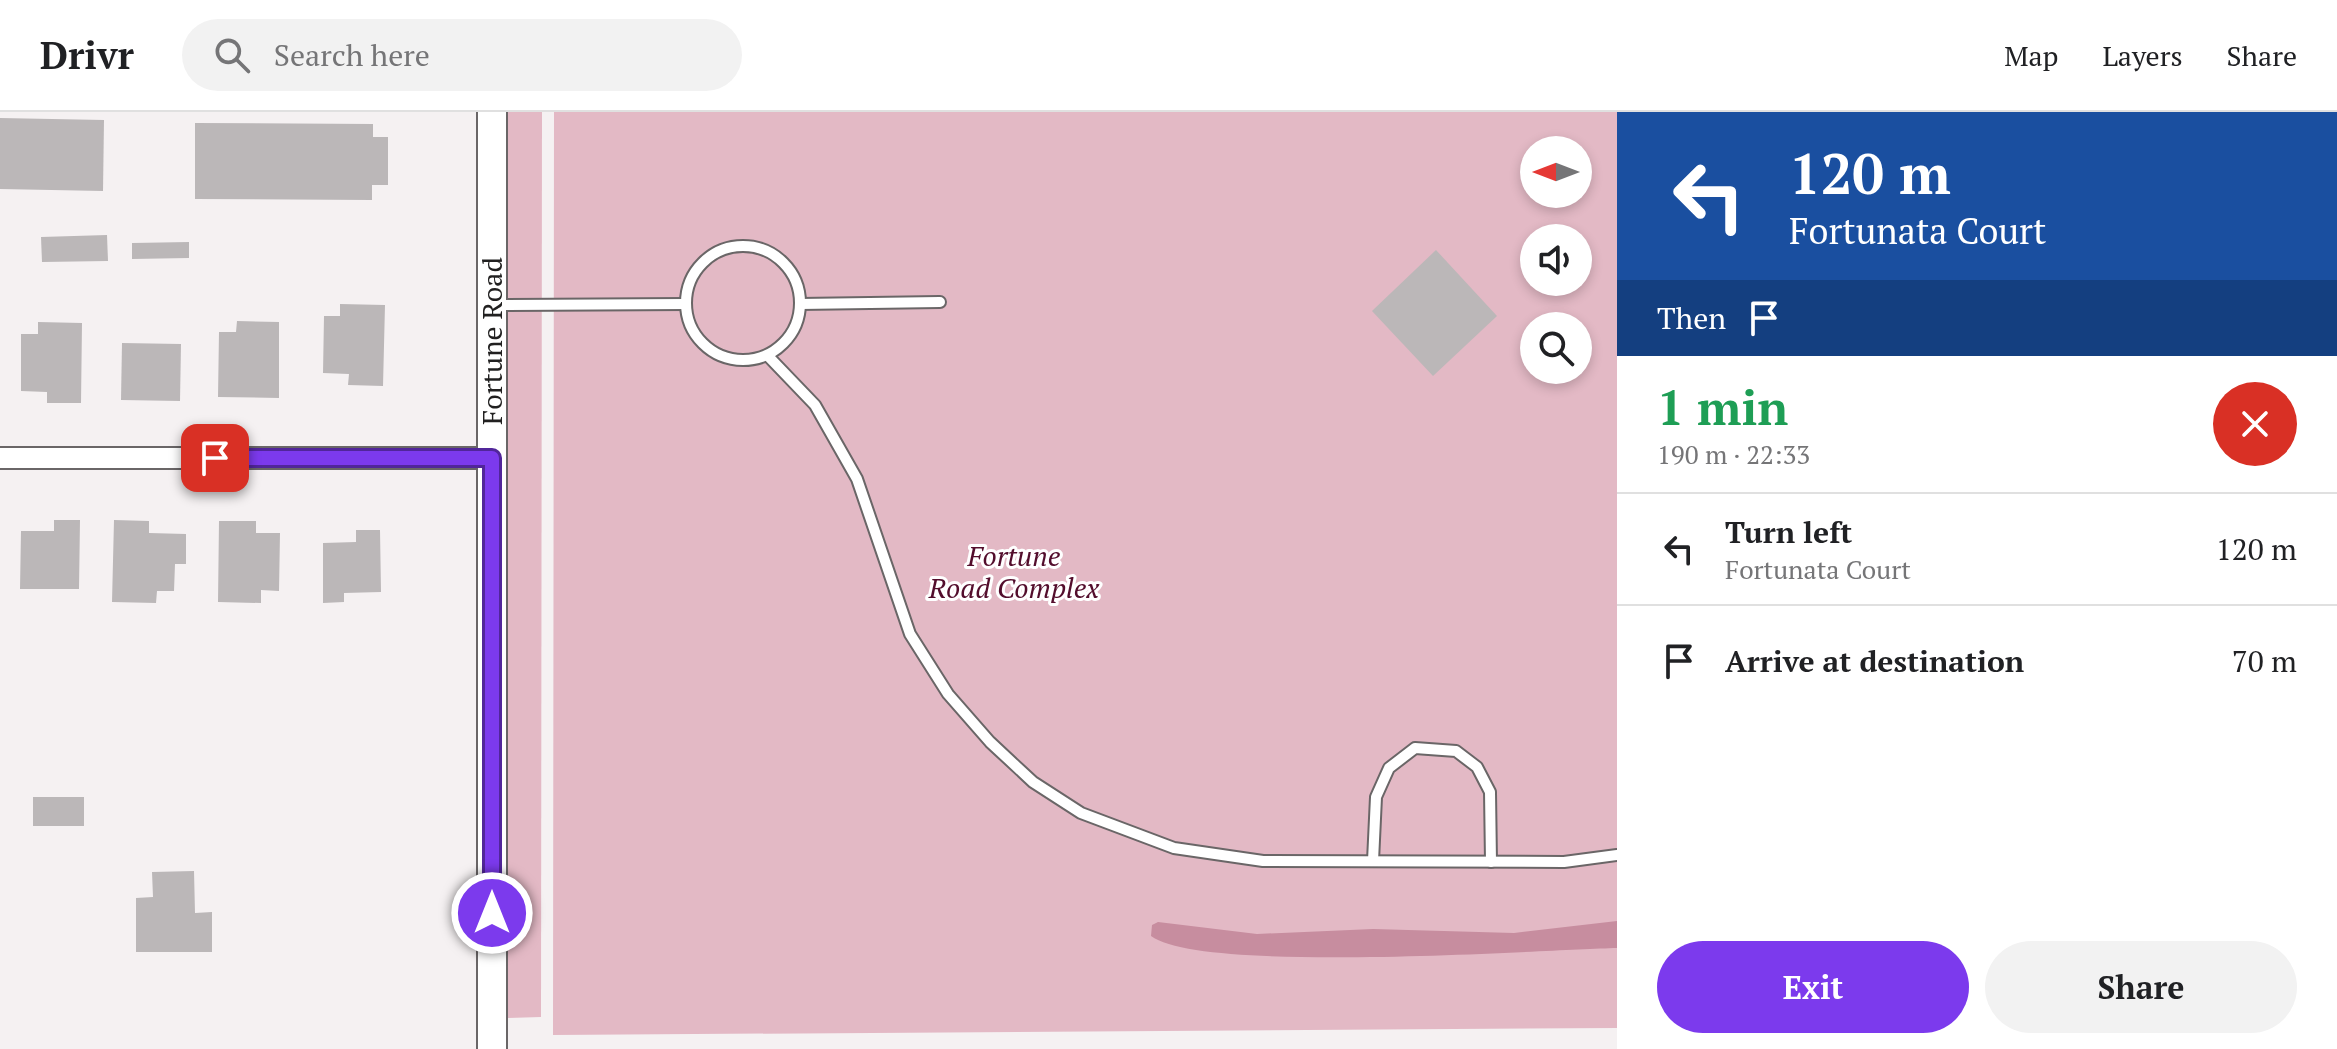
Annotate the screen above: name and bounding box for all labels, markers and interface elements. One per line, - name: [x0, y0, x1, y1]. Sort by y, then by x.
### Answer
- search box: [182, 19, 742, 91]
- text: Drivr: [40, 30, 134, 80]
- icon: search: [210, 33, 254, 77]
- text: Search here: [274, 35, 430, 75]
- text: Map: [2004, 37, 2058, 74]
- text: Layers: [2102, 37, 2183, 74]
- text: Share: [2227, 37, 2297, 74]
- north arrow: [1520, 136, 1592, 208]
- map controls: [1520, 136, 1592, 384]
- text: 120 m: [1789, 136, 1951, 210]
- icon: left: [1657, 144, 1761, 248]
- text: Fortunata Court: [1789, 207, 2046, 254]
- button: sound: [1520, 224, 1592, 296]
- street label: Fortune Road: [473, 257, 510, 425]
- icon: arrive: [1742, 296, 1786, 340]
- text: Then: [1657, 298, 1726, 338]
- button: search: [1520, 312, 1592, 384]
- text: 1 min: [1657, 375, 1788, 439]
- button: close: [2213, 382, 2297, 466]
- pin: [181, 424, 249, 492]
- icon: arrive: [193, 436, 237, 480]
- text: 190 m · 22:33: [1657, 437, 1810, 471]
- text: Turn left: [1725, 512, 1852, 552]
- icon: left: [1657, 527, 1701, 571]
- text: 120 m: [2216, 529, 2297, 569]
- park label: Fortune Road Complex: [928, 537, 1101, 606]
- text: Fortunata Court: [1725, 552, 1911, 586]
- icon: arrive: [1657, 639, 1701, 683]
- text: Arrive at destination: [1725, 641, 2024, 681]
- text: 70 m: [2232, 641, 2297, 681]
- position arrow: [450, 871, 534, 955]
- button: Exit: [1657, 941, 1969, 1033]
- button: Share: [1985, 941, 2297, 1033]

